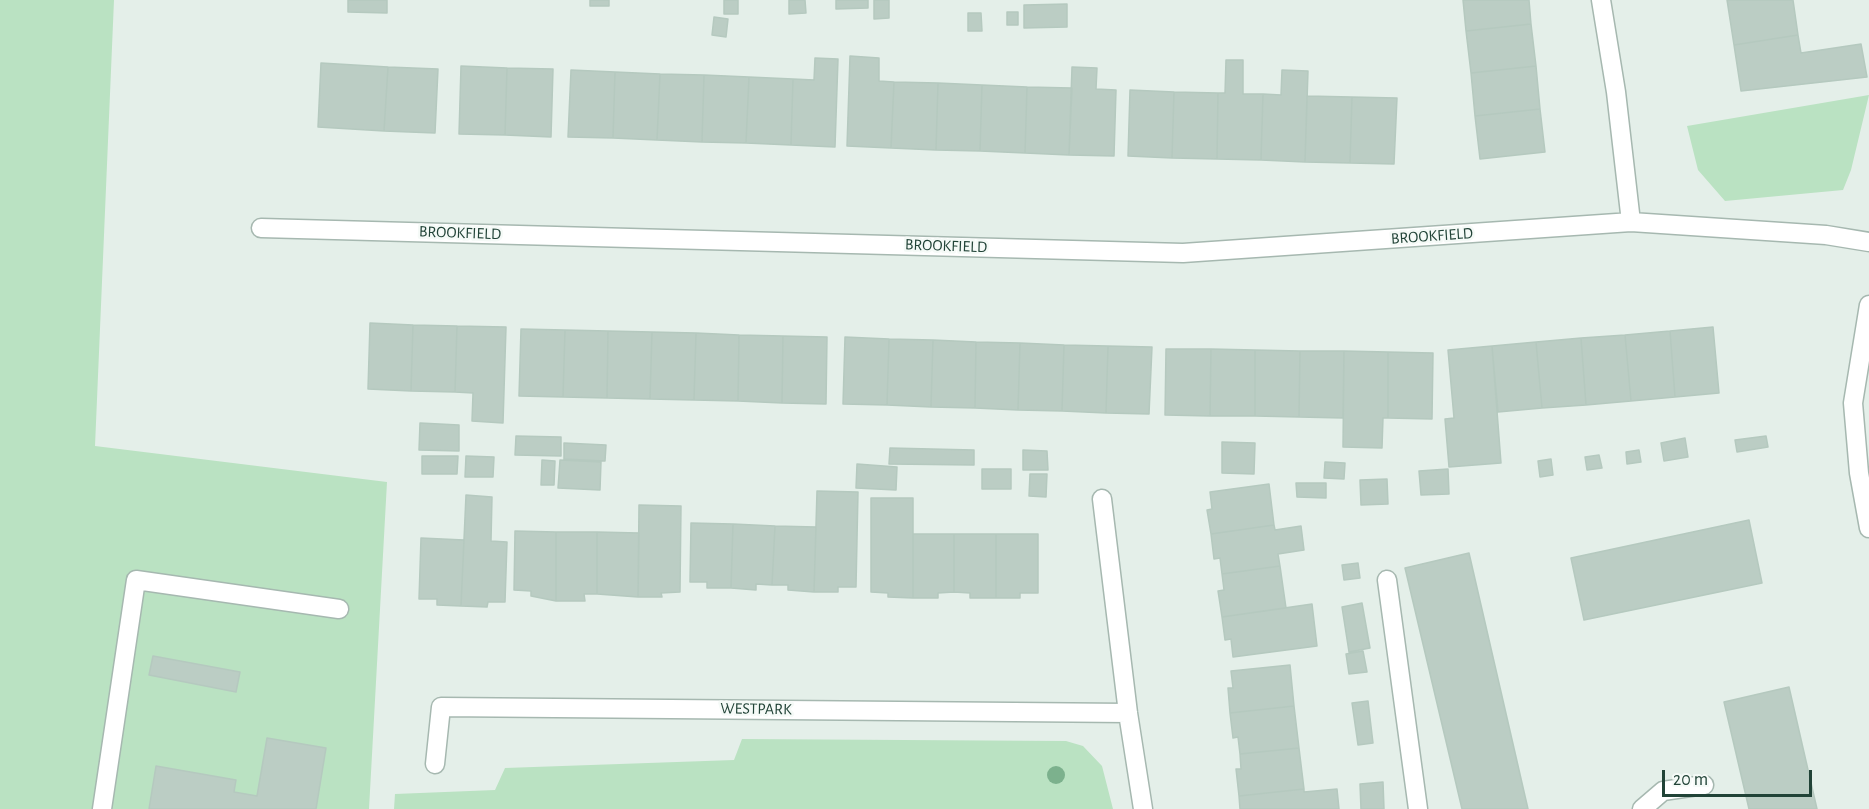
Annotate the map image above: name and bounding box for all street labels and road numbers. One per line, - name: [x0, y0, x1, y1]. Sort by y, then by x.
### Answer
- street label: BROOKFIELD: [419, 222, 501, 244]
- street label: BROOKFIELD: [1390, 224, 1474, 248]
- street label: BROOKFIELD: [905, 235, 987, 257]
- street label: WESTPARK: [720, 699, 792, 719]

